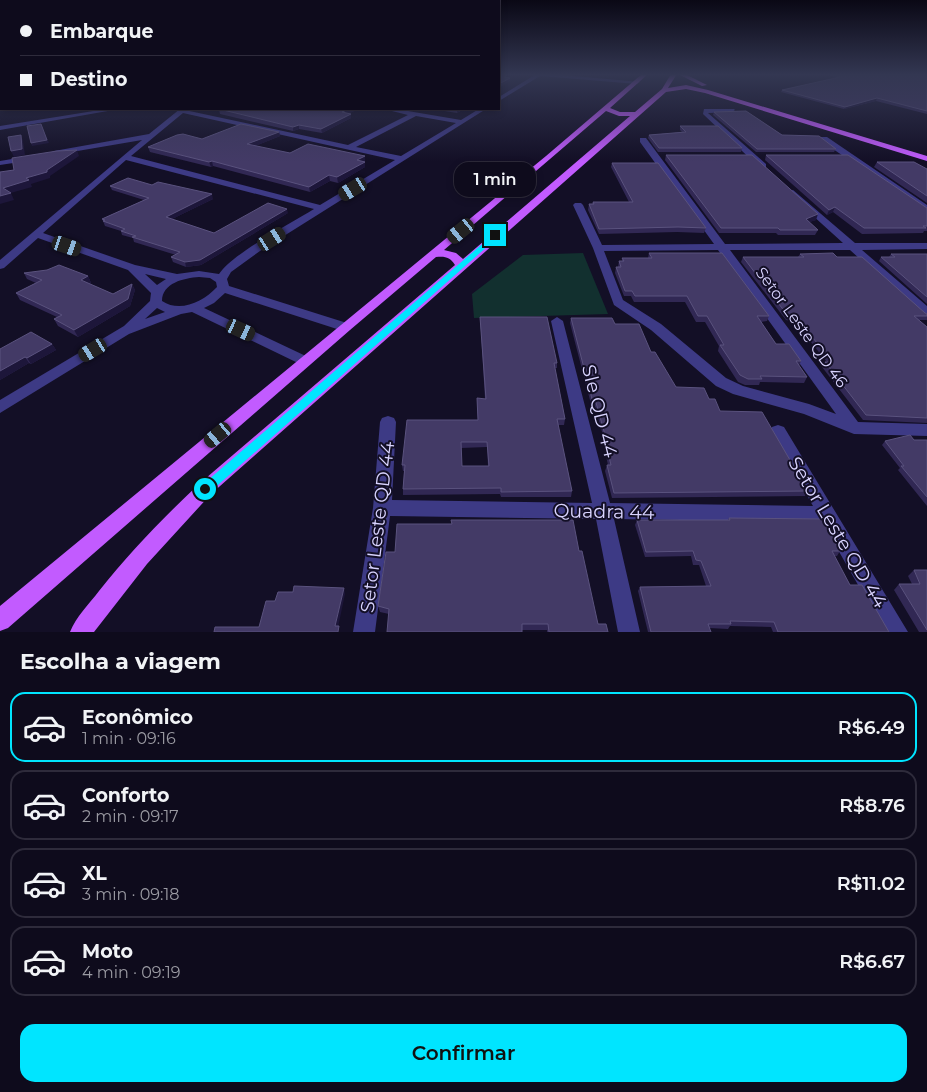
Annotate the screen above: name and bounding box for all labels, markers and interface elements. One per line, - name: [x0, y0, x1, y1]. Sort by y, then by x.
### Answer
- text: Embarque: [50, 20, 154, 43]
- text: Destino: [50, 68, 127, 91]
- callout: 1 min: [454, 162, 536, 198]
- text: 1 min: [474, 170, 516, 189]
- car: [336, 175, 369, 203]
- car: [444, 216, 477, 246]
- route end: [484, 224, 506, 246]
- car: [255, 225, 288, 253]
- car: [50, 234, 83, 258]
- street label: Setor Leste QD 46: [751, 263, 852, 391]
- car: [224, 317, 257, 343]
- car: [76, 336, 109, 364]
- street label: Sle QD 44: [577, 362, 622, 460]
- car: [201, 420, 234, 450]
- street label: Setor Leste QD 44: [356, 440, 399, 614]
- street label: Setor Leste QD 44: [783, 452, 892, 612]
- route start: [194, 478, 216, 500]
- street label: Quadra 44: [553, 499, 655, 524]
- text: Escolha a viagem: [20, 648, 221, 675]
- icon: car: [22, 705, 67, 750]
- text: Econômico: [82, 706, 193, 729]
- text: R$6.49: [838, 716, 905, 739]
- text: 1 min · 09:16: [82, 729, 176, 748]
- icon: car: [22, 783, 67, 828]
- text: Conforto: [82, 784, 170, 807]
- text: R$8.76: [839, 794, 905, 817]
- text: 2 min · 09:17: [82, 807, 179, 826]
- icon: car: [22, 861, 67, 906]
- text: XL: [82, 862, 107, 885]
- text: R$11.02: [837, 872, 905, 895]
- text: 3 min · 09:18: [82, 885, 179, 904]
- icon: car: [22, 939, 67, 984]
- text: Moto: [82, 940, 133, 963]
- text: R$6.67: [839, 950, 905, 973]
- text: 4 min · 09:19: [82, 963, 181, 982]
- button: Confirmar: [20, 1024, 907, 1082]

